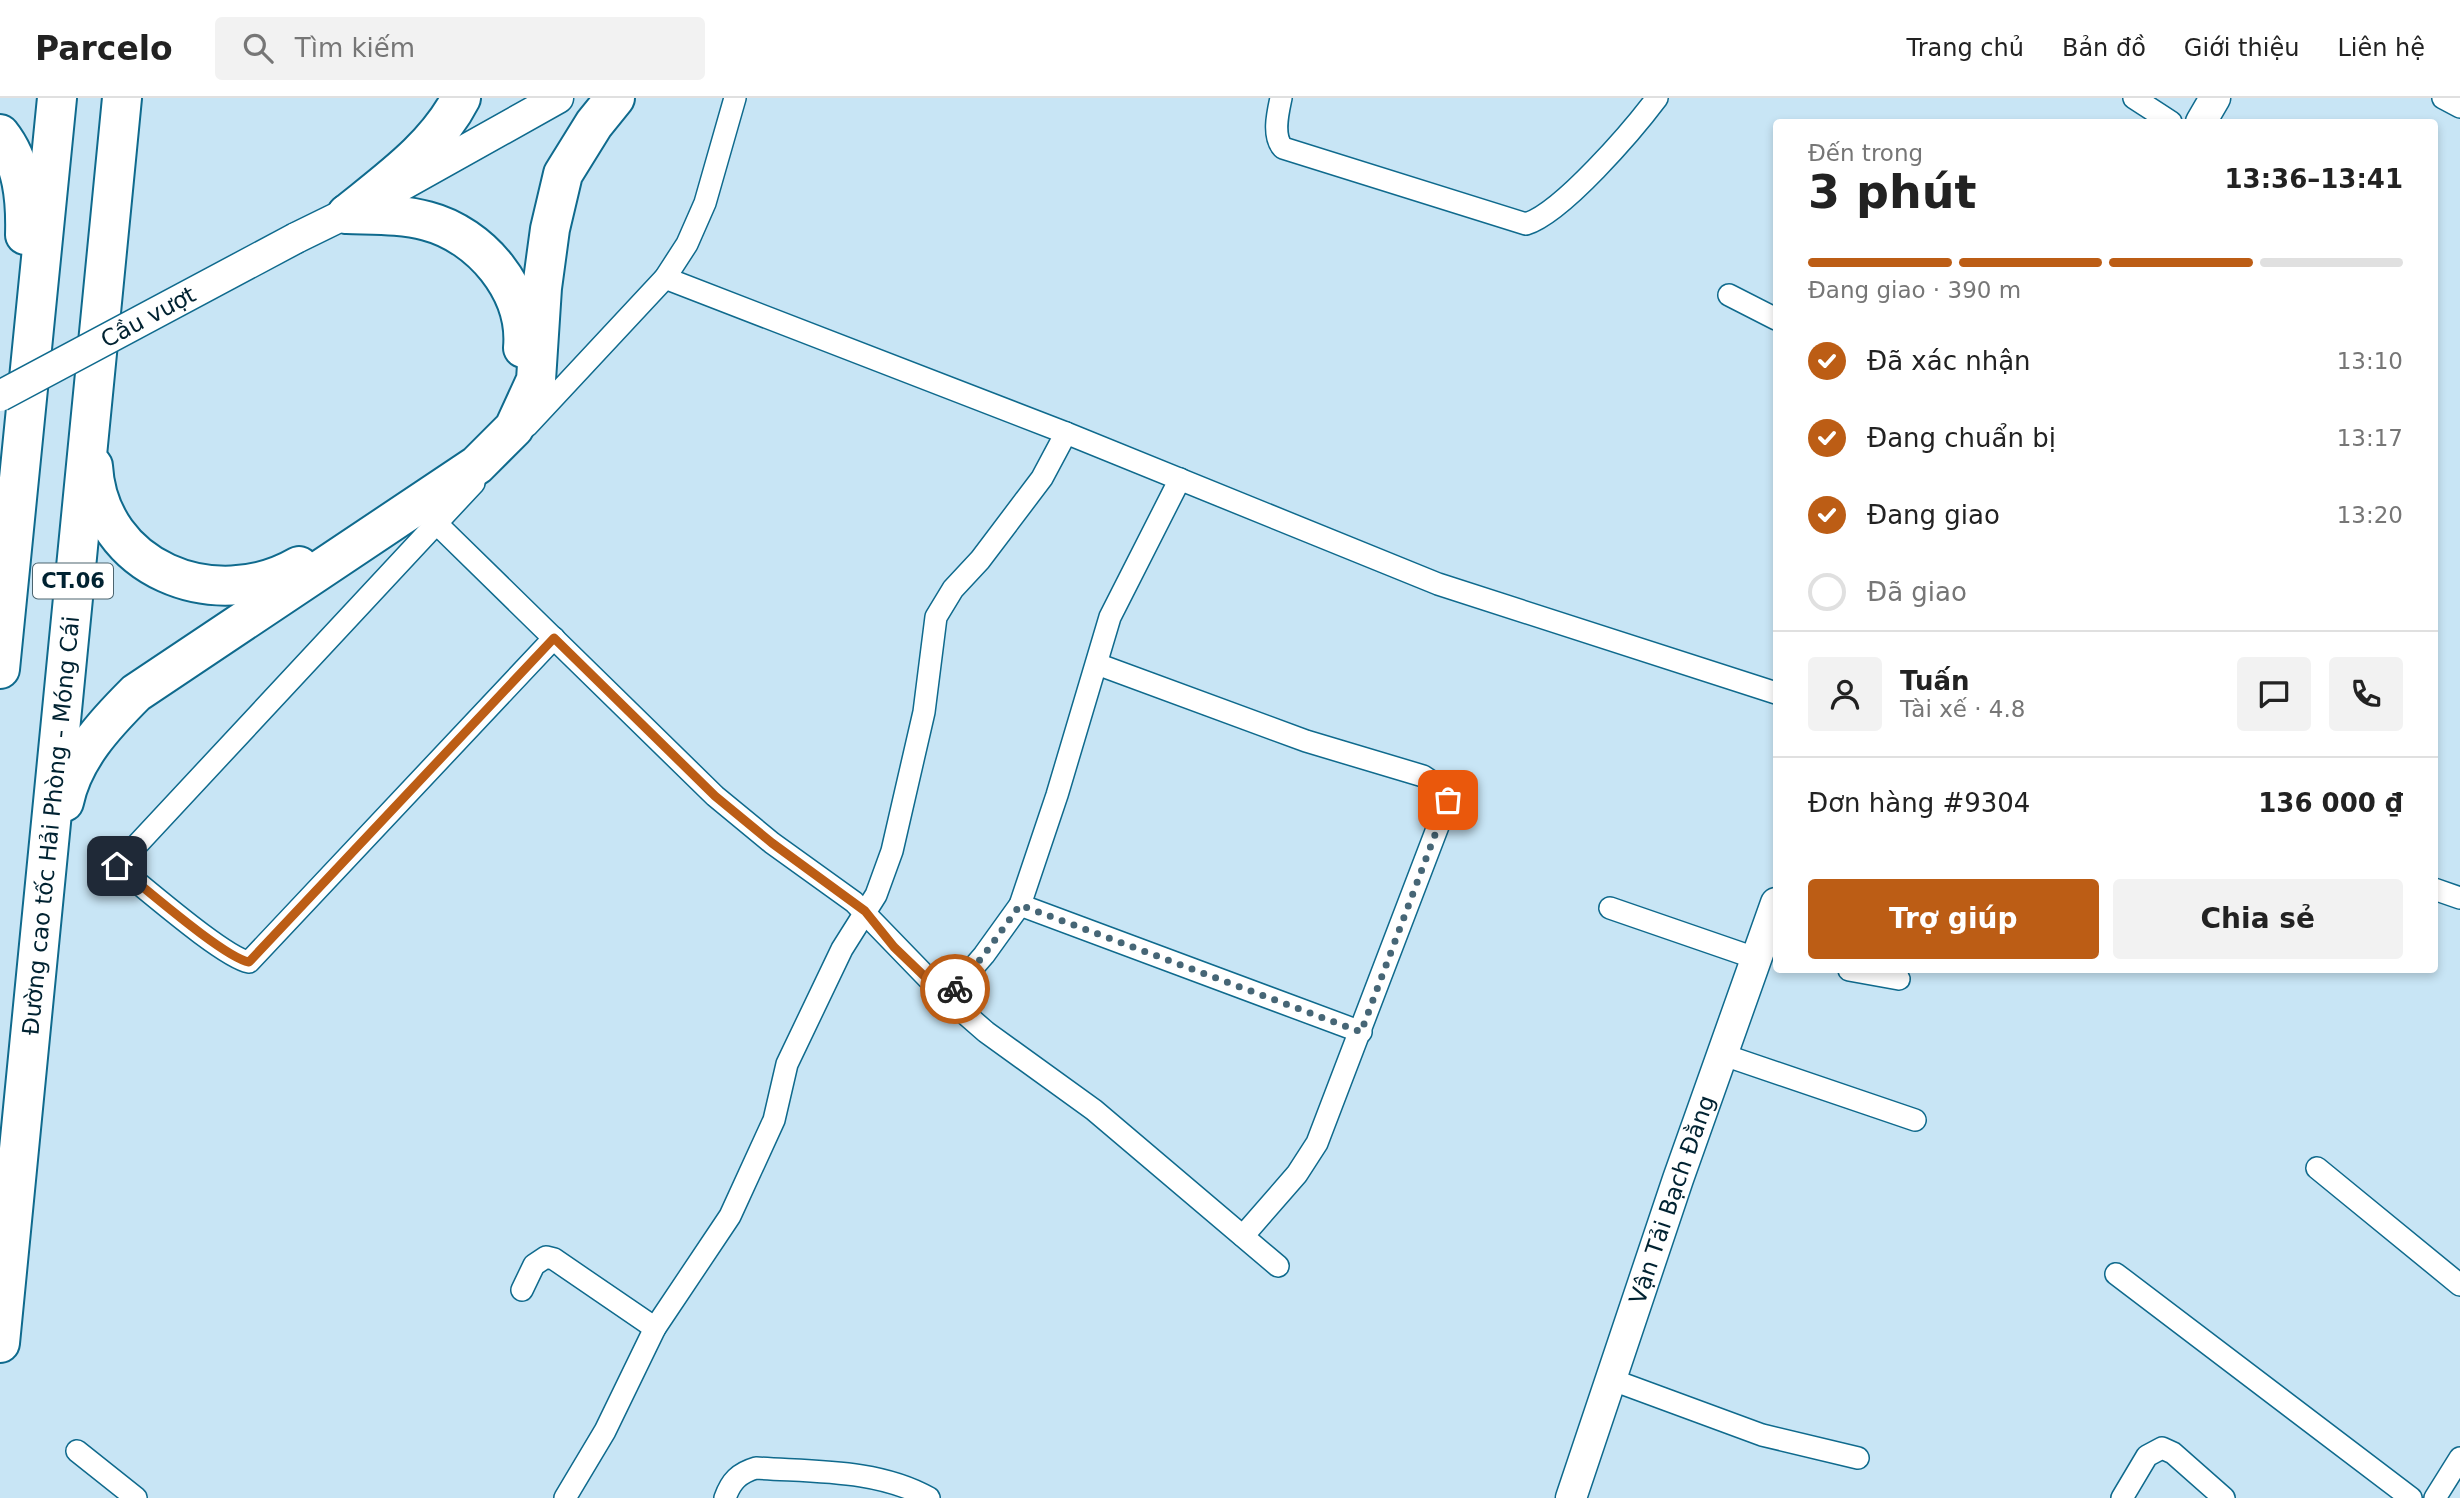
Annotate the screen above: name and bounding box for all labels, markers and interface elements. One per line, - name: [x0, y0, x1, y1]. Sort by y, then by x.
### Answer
- search box: [215, 17, 705, 80]
- text: Parcelo: [35, 29, 173, 68]
- icon: search: [239, 29, 277, 67]
- text: Tìm kiếm: [295, 33, 415, 63]
- text: Trang chủ: [1907, 34, 2024, 62]
- text: Bản đồ: [2062, 34, 2146, 62]
- text: Giới thiệu: [2184, 34, 2299, 62]
- text: Liên hệ: [2337, 34, 2425, 62]
- text: Đến trong: [1808, 140, 1923, 166]
- text: 13:36–13:41: [2224, 164, 2403, 194]
- text: 3 phút: [1808, 165, 1976, 219]
- text: Đang giao · 390 m: [1808, 277, 2021, 303]
- street label: Cầu vượt: [96, 281, 200, 353]
- icon: check: [1808, 342, 1846, 380]
- text: Đã xác nhận: [1867, 346, 2031, 376]
- text: 13:10: [2337, 348, 2403, 374]
- icon: check: [1808, 419, 1846, 457]
- text: Đang chuẩn bị: [1867, 423, 2056, 453]
- text: 13:17: [2337, 425, 2403, 451]
- icon: check: [1808, 496, 1846, 534]
- text: Đang giao: [1867, 500, 2000, 530]
- text: 13:20: [2337, 502, 2403, 528]
- road number: CT.06: [33, 564, 113, 598]
- text: Đã giao: [1867, 577, 1967, 607]
- street label: Đường cao tốc Hải Phòng - Móng Cái: [17, 615, 84, 1036]
- button: person: [1808, 657, 1882, 731]
- button: chat: [2237, 657, 2311, 731]
- button: phone: [2329, 657, 2403, 731]
- text: Tuấn: [1900, 666, 1969, 696]
- text: Tài xế · 4.8: [1900, 696, 2025, 722]
- pin: [1418, 770, 1478, 830]
- icon: bag: [1429, 781, 1467, 819]
- text: Đơn hàng #9304: [1808, 788, 2030, 818]
- text: 136 000 ₫: [2258, 788, 2403, 818]
- pin: [87, 836, 147, 896]
- icon: home: [98, 847, 136, 885]
- button: Trợ giúp: [1808, 879, 2099, 959]
- button: Chia sẻ: [2113, 879, 2403, 959]
- courier: [920, 954, 990, 1024]
- icon: bike: [936, 970, 974, 1008]
- street label: Vận Tải Bạch Đằng: [1624, 1092, 1720, 1307]

